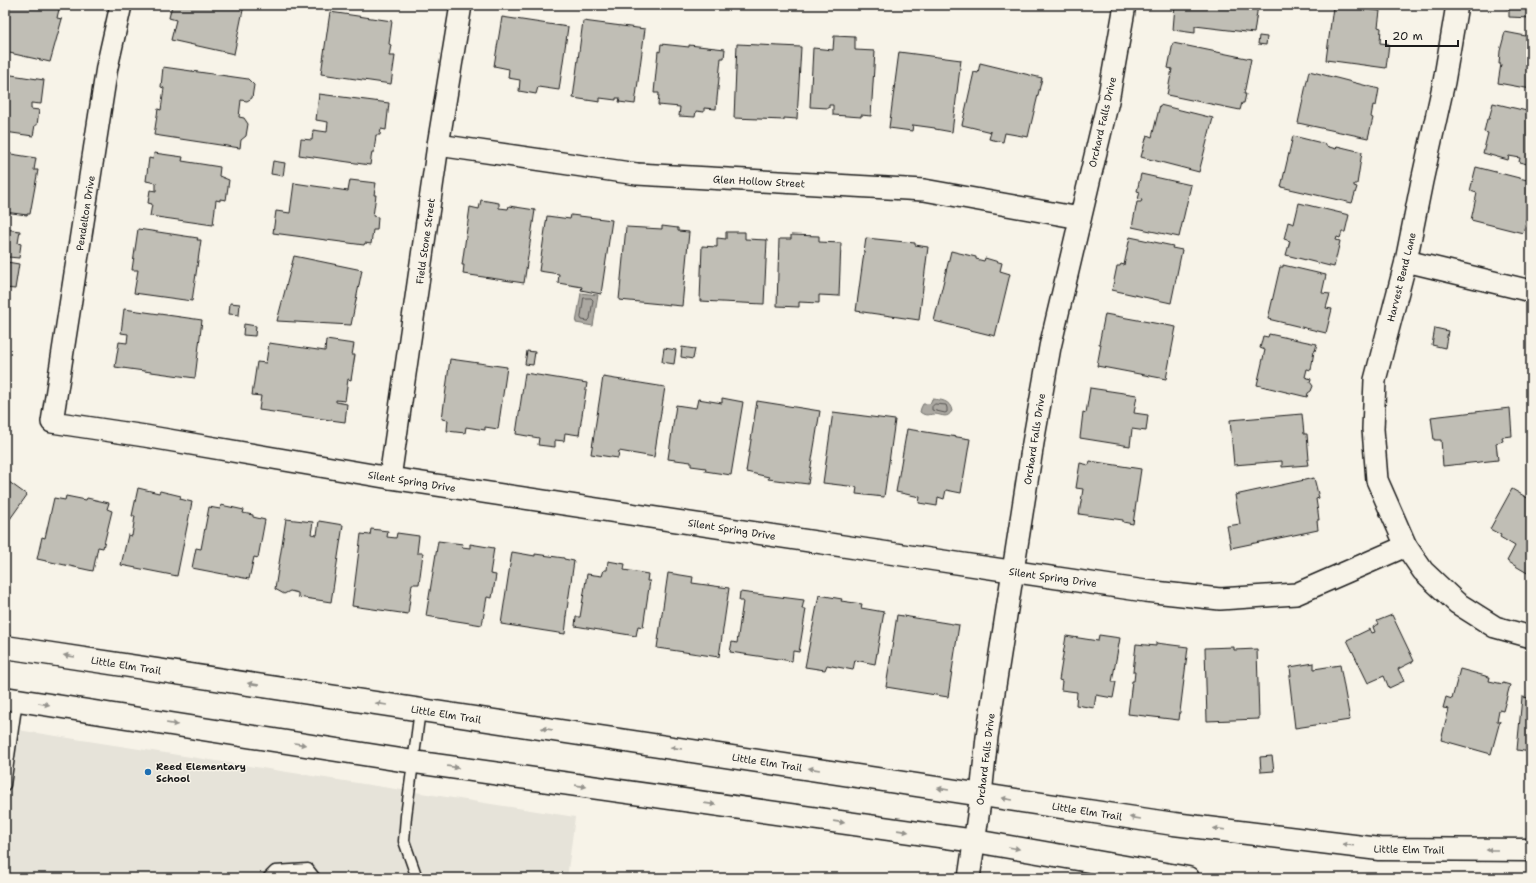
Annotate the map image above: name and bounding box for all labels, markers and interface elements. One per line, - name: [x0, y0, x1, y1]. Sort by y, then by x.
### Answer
- scale bar: [1386, 22, 1458, 48]
- text: 20 m: [1392, 28, 1423, 44]
- street label: Orchard Falls Drive: [1086, 75, 1119, 169]
- street label: Glen Hollow Street: [713, 173, 805, 190]
- street label: Pendelton Drive: [73, 174, 98, 252]
- street label: Field Stone Street: [413, 197, 438, 285]
- street label: Harvest Bend Lane: [1384, 231, 1419, 323]
- street label: Orchard Falls Drive: [1021, 392, 1048, 486]
- street label: Silent Spring Drive: [367, 468, 457, 495]
- street label: Silent Spring Drive: [687, 516, 777, 543]
- street label: Silent Spring Drive: [1008, 565, 1098, 590]
- one-way arrow: [63, 653, 75, 659]
- street label: Little Elm Trail: [90, 654, 162, 677]
- one-way arrow: [247, 681, 259, 687]
- one-way arrow: [375, 701, 388, 707]
- one-way arrow: [37, 702, 50, 708]
- street label: Little Elm Trail: [410, 703, 482, 726]
- street label: Orchard Falls Drive: [973, 712, 998, 806]
- one-way arrow: [166, 721, 178, 727]
- one-way arrow: [541, 726, 554, 732]
- one-way arrow: [294, 741, 307, 747]
- one-way arrow: [670, 745, 682, 751]
- street label: Little Elm Trail: [731, 751, 803, 774]
- place label: Reed Elementary School: [156, 760, 246, 785]
- one-way arrow: [447, 764, 459, 770]
- one-way arrow: [808, 766, 820, 772]
- marker: Reed Elementary School: [143, 767, 153, 777]
- one-way arrow: [575, 782, 587, 789]
- one-way arrow: [937, 786, 949, 792]
- one-way arrow: [1001, 796, 1013, 802]
- street label: Little Elm Trail: [1051, 800, 1123, 823]
- one-way arrow: [704, 801, 716, 807]
- one-way arrow: [1129, 815, 1141, 821]
- one-way arrow: [833, 819, 845, 825]
- one-way arrow: [1213, 826, 1225, 832]
- one-way arrow: [896, 828, 909, 834]
- one-way arrow: [1342, 842, 1354, 848]
- street label: Little Elm Trail: [1373, 842, 1445, 857]
- one-way arrow: [1008, 845, 1020, 851]
- one-way arrow: [1485, 847, 1498, 853]

